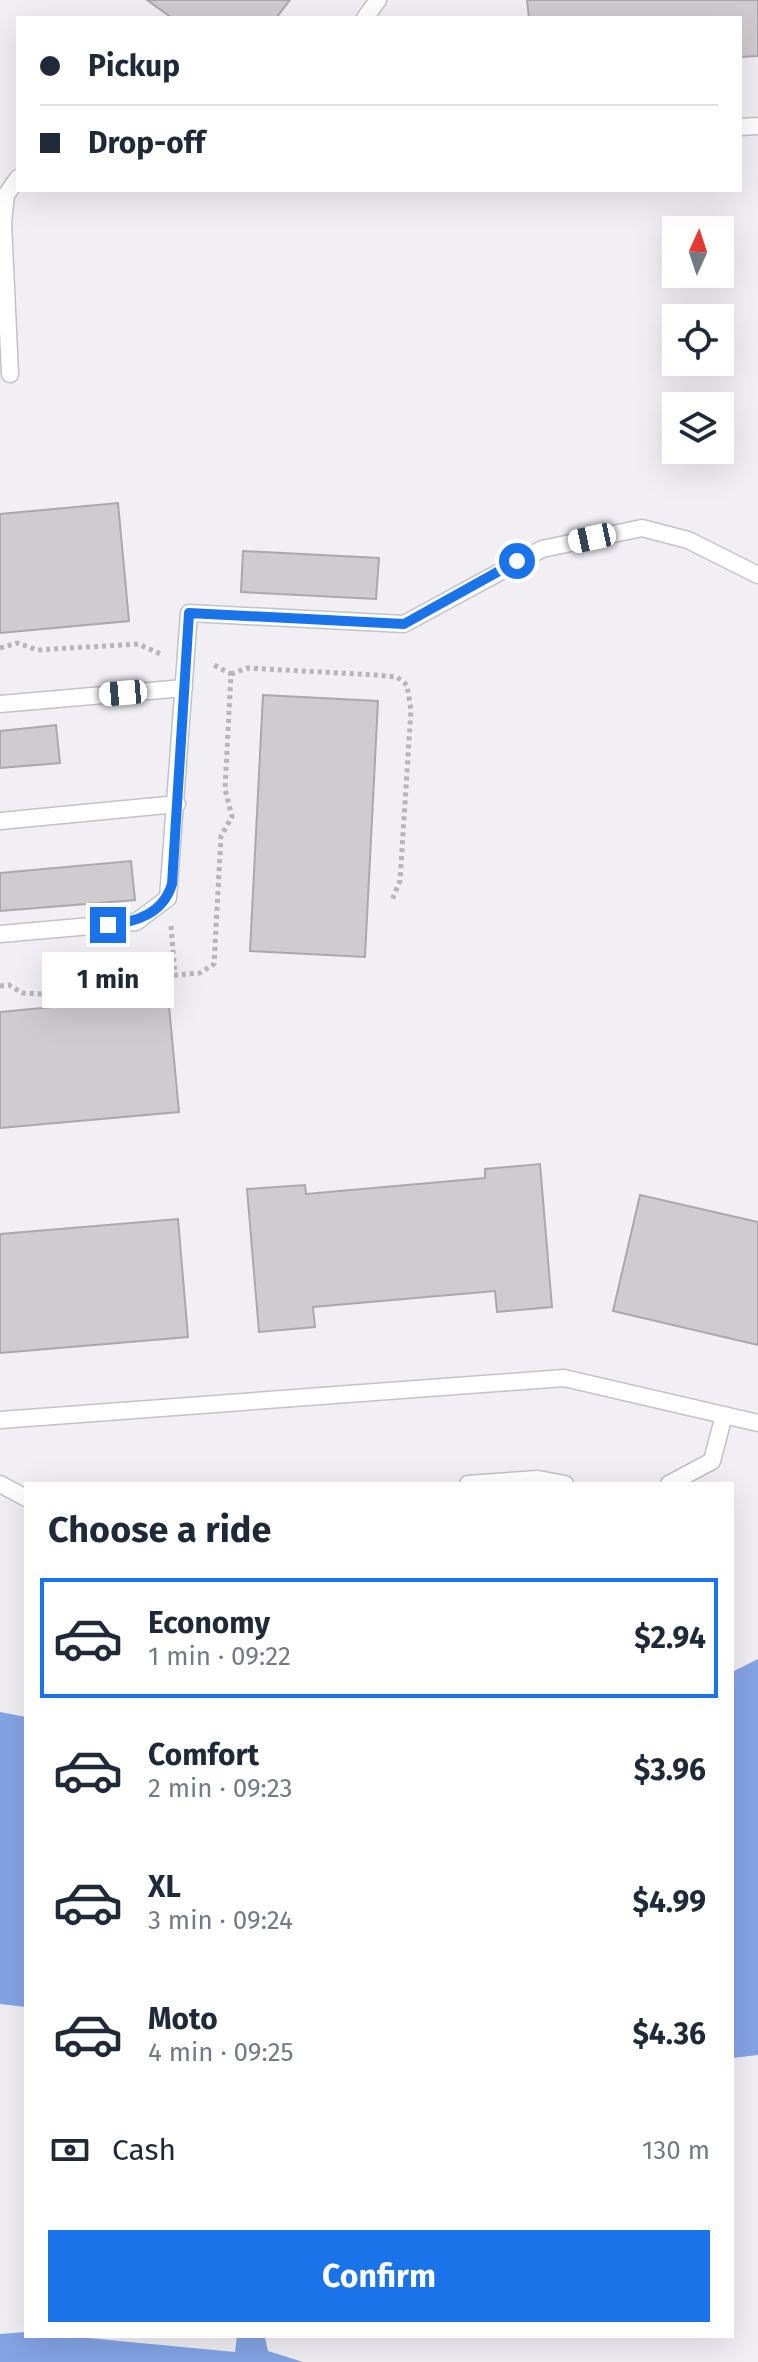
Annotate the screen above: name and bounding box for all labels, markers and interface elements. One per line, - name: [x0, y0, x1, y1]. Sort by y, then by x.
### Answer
- text: Pickup: [88, 48, 180, 84]
- text: Drop-off: [88, 125, 205, 161]
- north arrow: [662, 216, 734, 288]
- map controls: [662, 216, 734, 464]
- button: locate: [662, 304, 734, 376]
- button: layers: [662, 392, 734, 464]
- car: [566, 521, 618, 555]
- route start: [499, 543, 535, 579]
- car: [98, 679, 148, 707]
- route end: [90, 907, 126, 943]
- callout: 1 min: [42, 953, 174, 1009]
- text: 1 min: [77, 964, 139, 995]
- text: Choose a ride: [48, 1508, 271, 1552]
- icon: car: [52, 1602, 124, 1674]
- text: Economy: [148, 1605, 270, 1641]
- text: $2.94: [634, 1620, 706, 1656]
- text: 1 min · 09:22: [148, 1641, 291, 1672]
- icon: car: [52, 1734, 124, 1806]
- text: Comfort: [148, 1737, 259, 1773]
- text: $3.96: [634, 1752, 706, 1788]
- text: 2 min · 09:23: [148, 1773, 292, 1804]
- icon: car: [52, 1866, 124, 1938]
- text: XL: [148, 1869, 181, 1905]
- text: $4.99: [632, 1884, 706, 1920]
- text: 3 min · 09:24: [148, 1905, 293, 1936]
- icon: car: [52, 1998, 124, 2070]
- text: Moto: [148, 2001, 218, 2037]
- text: $4.36: [632, 2016, 706, 2052]
- text: 4 min · 09:25: [148, 2037, 294, 2068]
- icon: cash: [48, 2128, 92, 2172]
- text: Cash: [112, 2132, 176, 2168]
- text: 130 m: [642, 2135, 710, 2166]
- button: Confirm: [48, 2230, 710, 2322]

